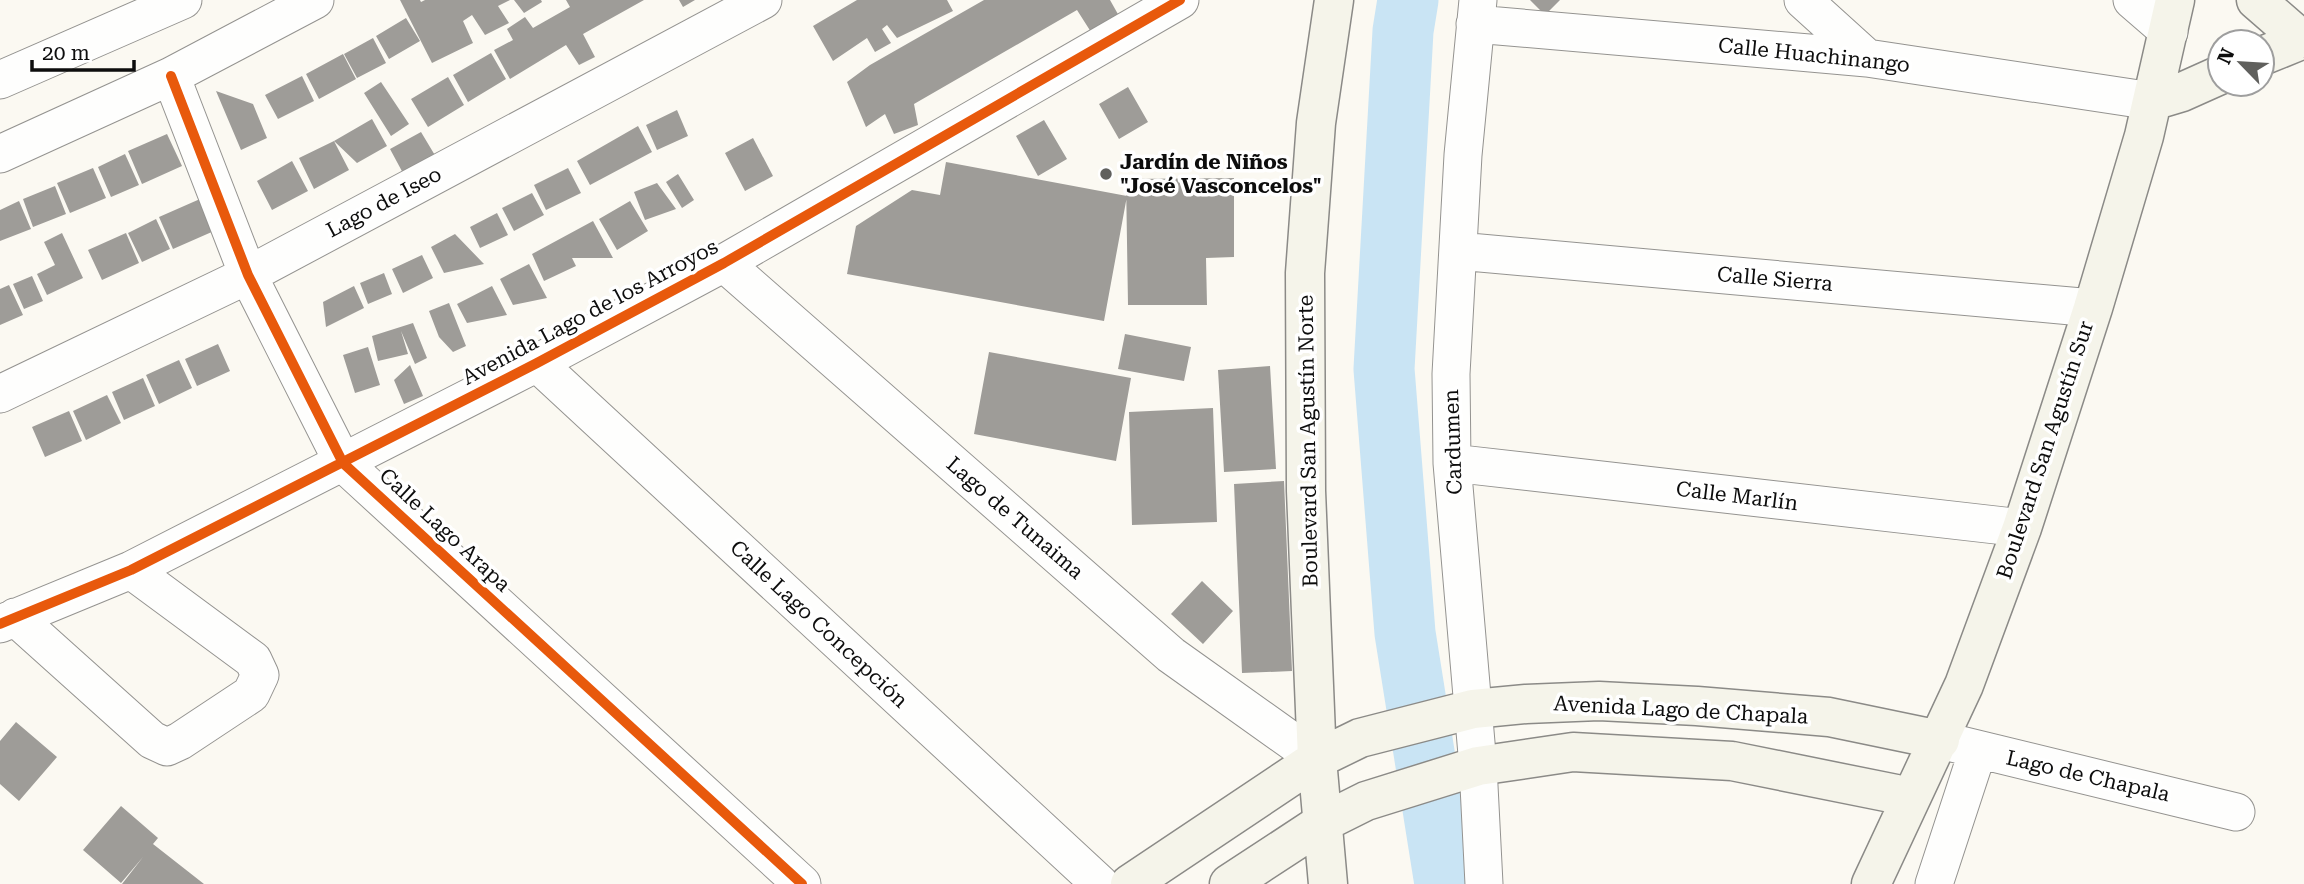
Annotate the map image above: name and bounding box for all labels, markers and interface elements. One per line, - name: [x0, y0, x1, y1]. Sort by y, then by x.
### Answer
- scale bar: [32, 28, 133, 72]
- north arrow: [2206, 28, 2276, 98]
- street label: Calle Huachinango: [1717, 33, 1911, 77]
- text: 20 m: [42, 41, 90, 65]
- text: N: [2213, 44, 2240, 68]
- place label: Jardín de Niños "José Vasconcelos": [1120, 150, 1322, 198]
- street label: Lago de Iseo: [322, 162, 446, 242]
- marker: Jardín de Niños "José Vasconcelos": [1098, 166, 1114, 182]
- street label: Avenida Lago de los Arroyos: [458, 234, 722, 390]
- street label: Calle Sierra: [1716, 262, 1834, 296]
- street label: Boulevard San Agustín Norte: [1293, 295, 1323, 587]
- street label: Boulevard San Agustín Sur: [1992, 318, 2098, 582]
- street label: Cardumen: [1439, 388, 1467, 495]
- street label: Lago de Tunaima: [942, 452, 1089, 584]
- street label: Calle Lago Arapa: [375, 463, 516, 597]
- street label: Calle Marlín: [1675, 477, 1800, 515]
- street label: Calle Lago Concepción: [725, 535, 913, 713]
- street label: Avenida Lago de Chapala: [1553, 691, 1810, 729]
- street label: Lago de Chapala: [2004, 745, 2173, 807]

